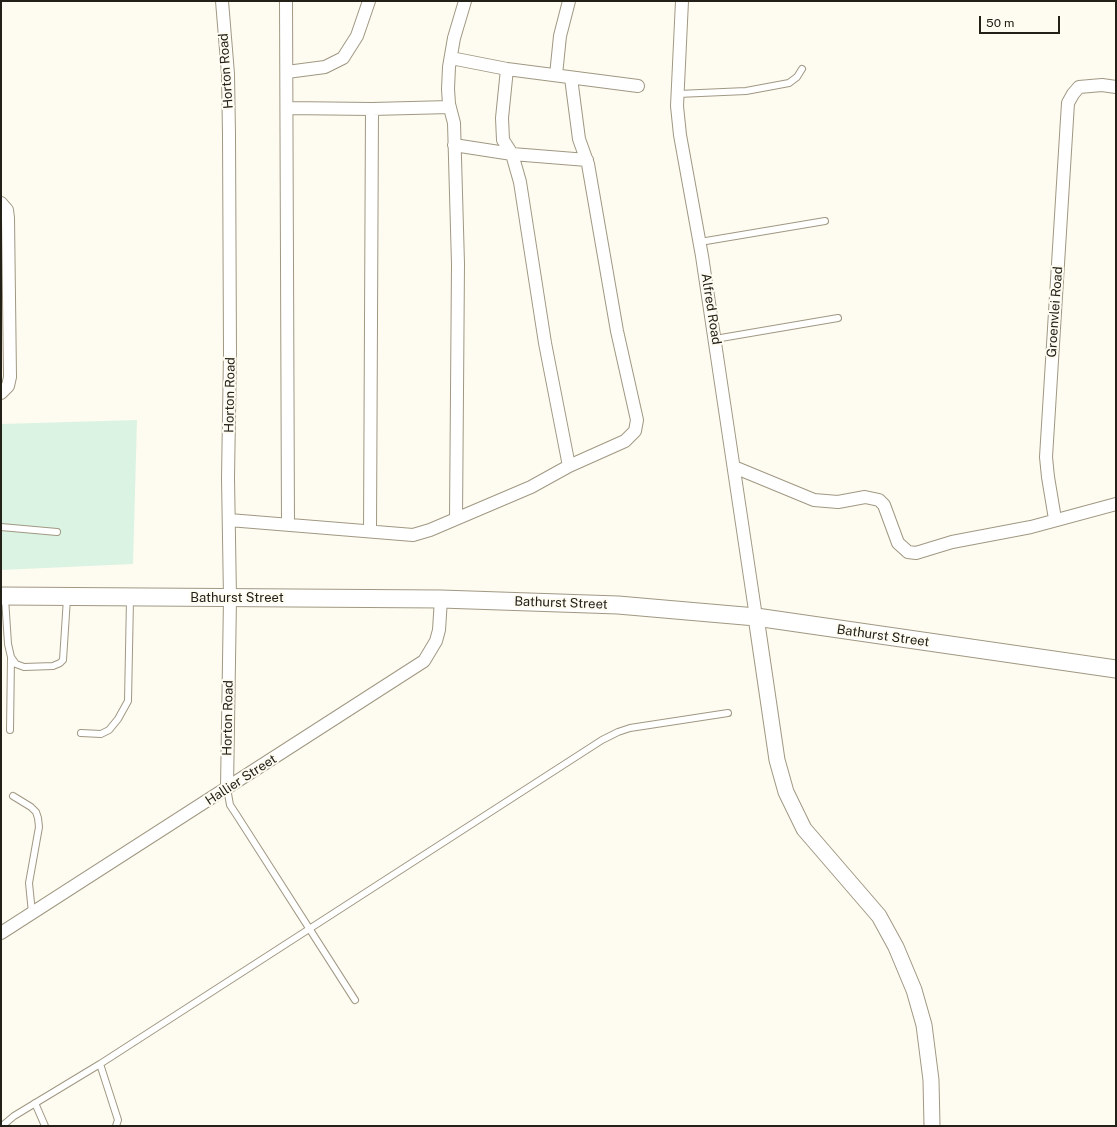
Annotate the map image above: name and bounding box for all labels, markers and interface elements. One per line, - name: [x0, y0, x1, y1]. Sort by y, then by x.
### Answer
- scale bar: [981, 8, 1062, 34]
- text: 50 m: [986, 16, 1014, 30]
- street label: Horton Road: [216, 33, 236, 109]
- street label: Groenvlei Road: [1044, 266, 1066, 358]
- street label: Alfred Road: [698, 272, 724, 346]
- street label: Horton Road: [222, 357, 238, 433]
- street label: Bathurst Street: [190, 590, 284, 606]
- street label: Bathurst Street: [514, 594, 608, 612]
- street label: Bathurst Street: [836, 622, 930, 650]
- street label: Horton Road: [220, 680, 236, 756]
- street label: Hallier Street: [203, 751, 279, 809]

